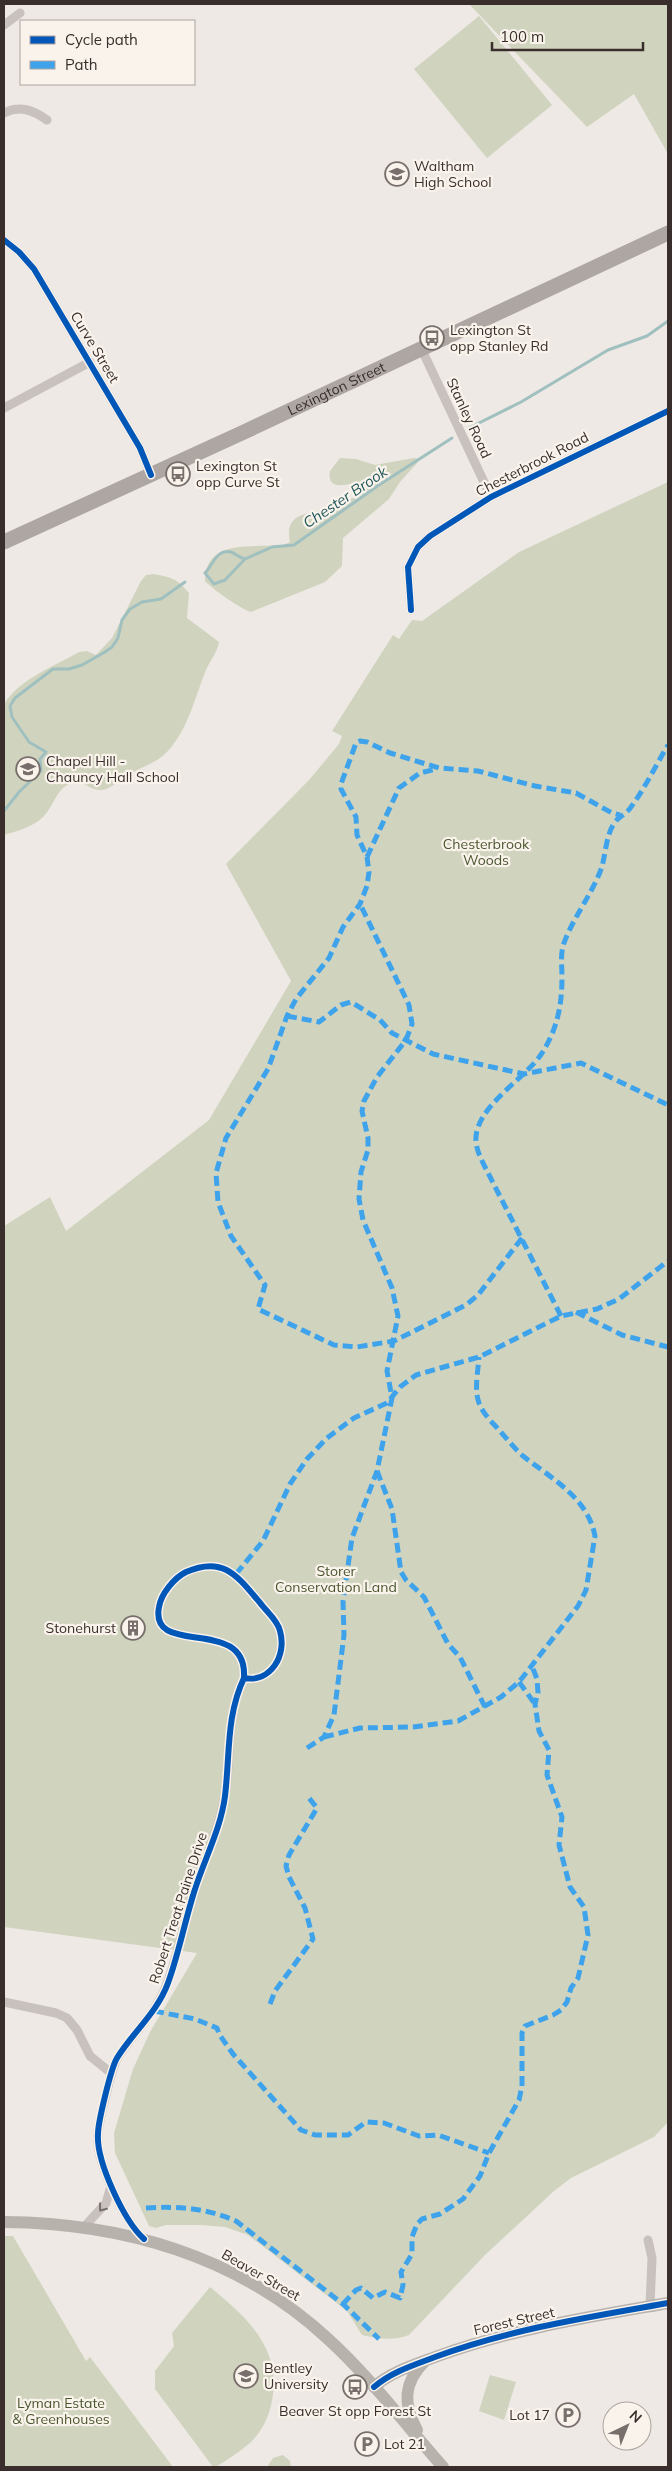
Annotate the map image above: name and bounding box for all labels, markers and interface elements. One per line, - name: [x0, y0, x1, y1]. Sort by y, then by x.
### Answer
- legend: [20, 20, 195, 85]
- scale bar: [492, 20, 643, 52]
- text: 100 m: [500, 27, 544, 46]
- text: Cycle path: [65, 30, 138, 49]
- text: Path: [65, 55, 97, 74]
- place label: Waltham High School: [414, 157, 492, 191]
- school or university icon: Waltham High School: [384, 161, 410, 187]
- street label: Curve Street: [67, 308, 123, 386]
- place label: Lexington St opp Stanley Rd: [450, 321, 549, 355]
- bus stop icon: Lexington St opp Stanley Rd: [419, 325, 445, 351]
- street label: Lexington Street: [284, 358, 388, 419]
- street label: Stanley Road: [443, 375, 495, 461]
- street label: Chesterbrook Road: [473, 428, 591, 500]
- place label: Lexington St opp Curve St: [196, 457, 280, 491]
- bus stop icon: Lexington St opp Curve St: [165, 461, 191, 487]
- water label: Chester Brook: [299, 461, 392, 532]
- place label: Chapel Hill - Chauncy Hall School: [46, 752, 179, 786]
- school or university icon: Chapel Hill - Chauncy Hall School: [15, 756, 41, 782]
- park label: Chesterbrook Woods: [443, 835, 530, 869]
- park label: Storer Conservation Land: [275, 1562, 397, 1596]
- building icon: Stonehurst: [120, 1615, 146, 1641]
- place label: Stonehurst: [46, 1619, 116, 1637]
- street label: Robert Treat Paine Drive: [145, 1830, 211, 1986]
- one-way arrow: [99, 2202, 108, 2212]
- street label: Beaver Street: [218, 2245, 304, 2305]
- street label: Forest Street: [472, 2303, 556, 2339]
- place label: Bentley University: [264, 2359, 329, 2393]
- school or university icon: Bentley University: [233, 2363, 259, 2389]
- bus stop icon: Beaver St opp Forest St: [342, 2374, 368, 2400]
- park label: Lyman Estate & Greenhouses: [12, 2394, 110, 2428]
- north arrow: [602, 2401, 652, 2451]
- place label: Beaver St opp Forest St: [279, 2402, 431, 2420]
- parking icon: Lot 17: [555, 2402, 581, 2428]
- place label: Lot 17: [509, 2406, 550, 2424]
- text: N: [626, 2406, 646, 2427]
- parking icon: Lot 21: [354, 2431, 380, 2457]
- place label: Lot 21: [384, 2435, 425, 2453]

